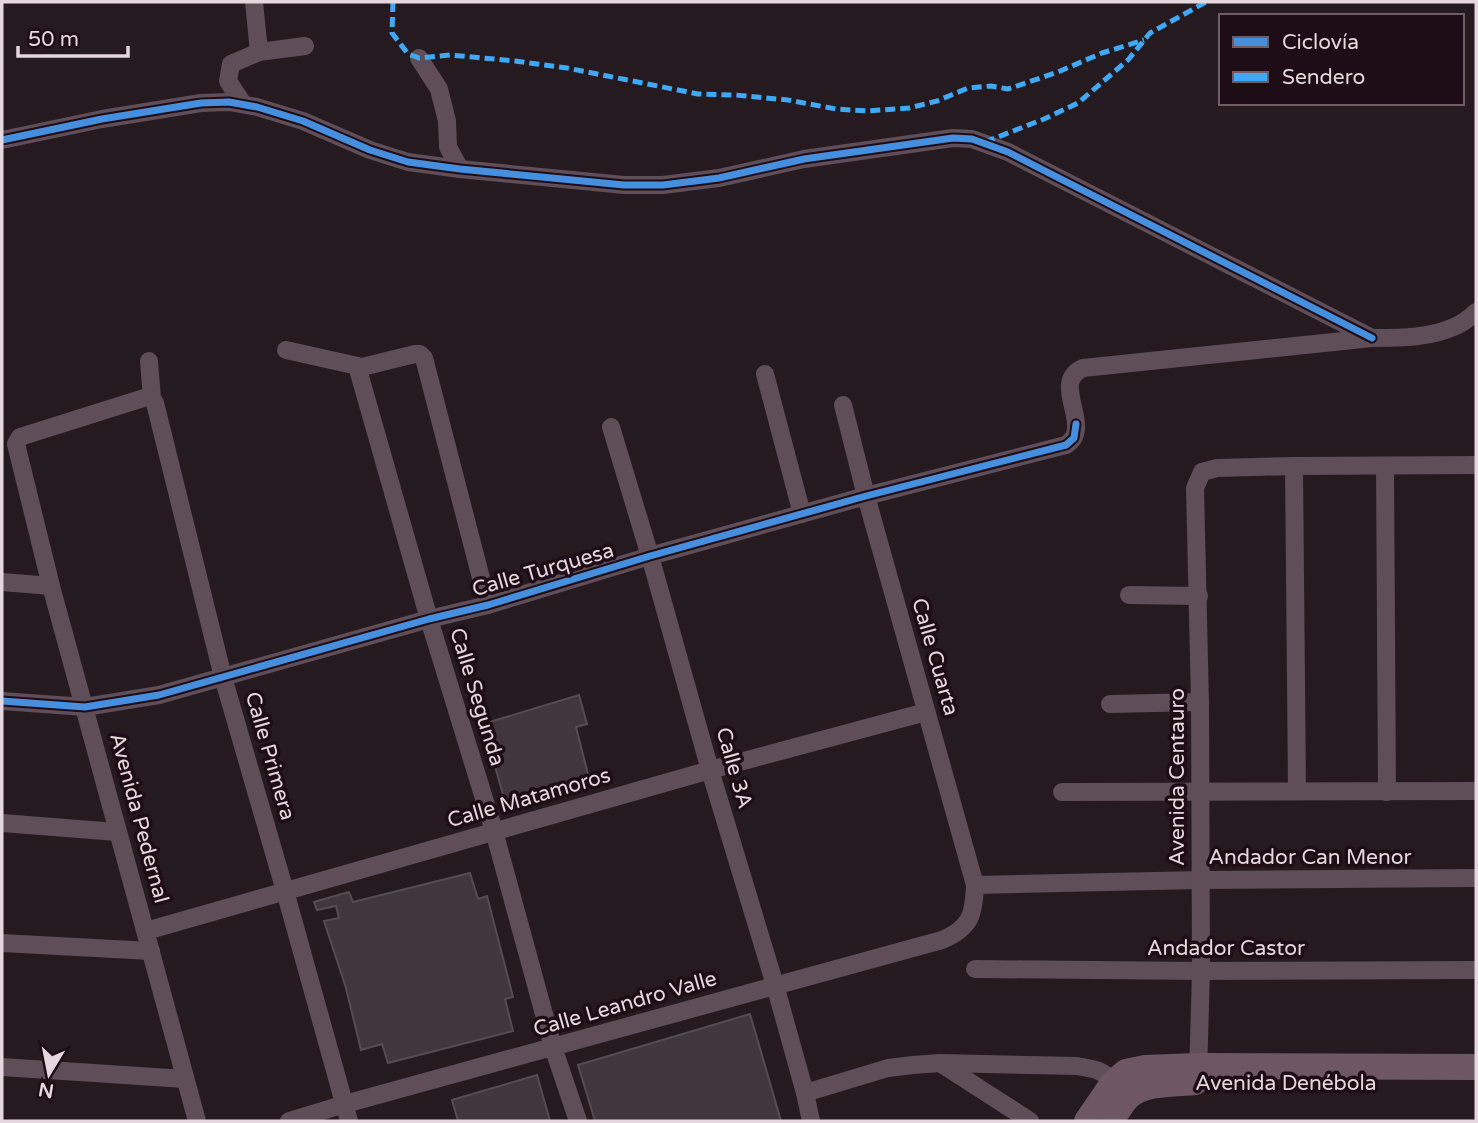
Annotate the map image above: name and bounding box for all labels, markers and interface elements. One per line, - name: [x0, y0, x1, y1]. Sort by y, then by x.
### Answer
- scale bar: [18, 14, 128, 58]
- legend: [1219, 14, 1464, 105]
- text: 50 m: [28, 27, 79, 52]
- text: Ciclovía: [1282, 30, 1359, 55]
- text: Sendero: [1282, 65, 1365, 90]
- street label: Calle Turquesa: [469, 538, 617, 602]
- street label: Calle Cuarta: [906, 595, 964, 719]
- street label: Calle Segunda: [444, 625, 510, 769]
- street label: Avenida Centauro: [1165, 688, 1190, 866]
- street label: Calle Primera: [240, 689, 300, 823]
- street label: Calle 3A: [711, 725, 757, 811]
- street label: Avenida Pedernal: [104, 730, 174, 906]
- street label: Calle Matamoros: [445, 763, 613, 833]
- street label: Andador Can Menor: [1208, 845, 1412, 870]
- street label: Andador Castor: [1147, 936, 1305, 961]
- street label: Calle Leandro Valle: [530, 966, 720, 1042]
- north arrow: [14, 1039, 84, 1109]
- street label: Avenida Denébola: [1195, 1071, 1377, 1096]
- text: N: [37, 1078, 56, 1102]

